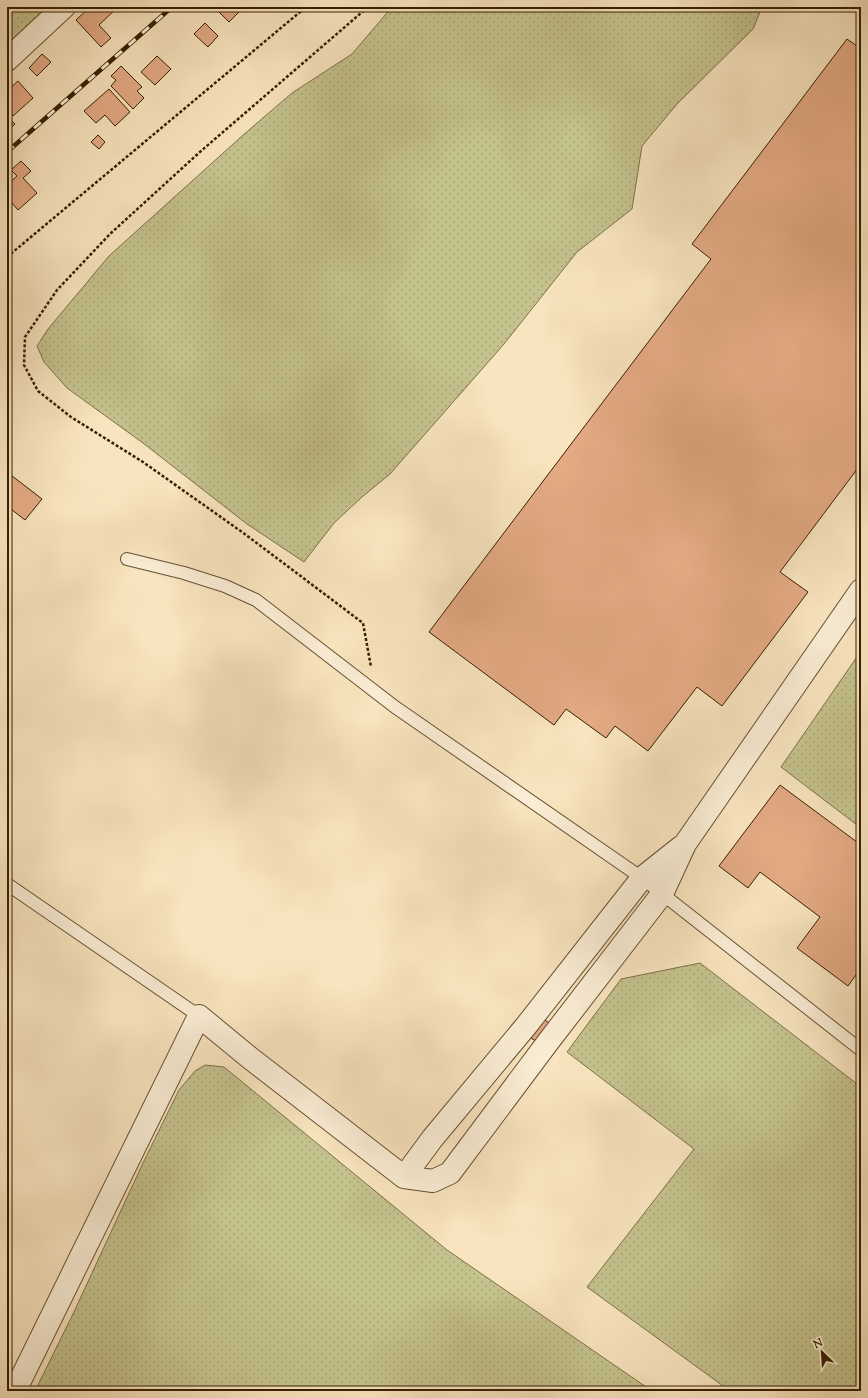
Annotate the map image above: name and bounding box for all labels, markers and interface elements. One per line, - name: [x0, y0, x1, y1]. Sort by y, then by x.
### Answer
- north arrow: [802, 1332, 842, 1372]
- text: N: [810, 1335, 826, 1353]

